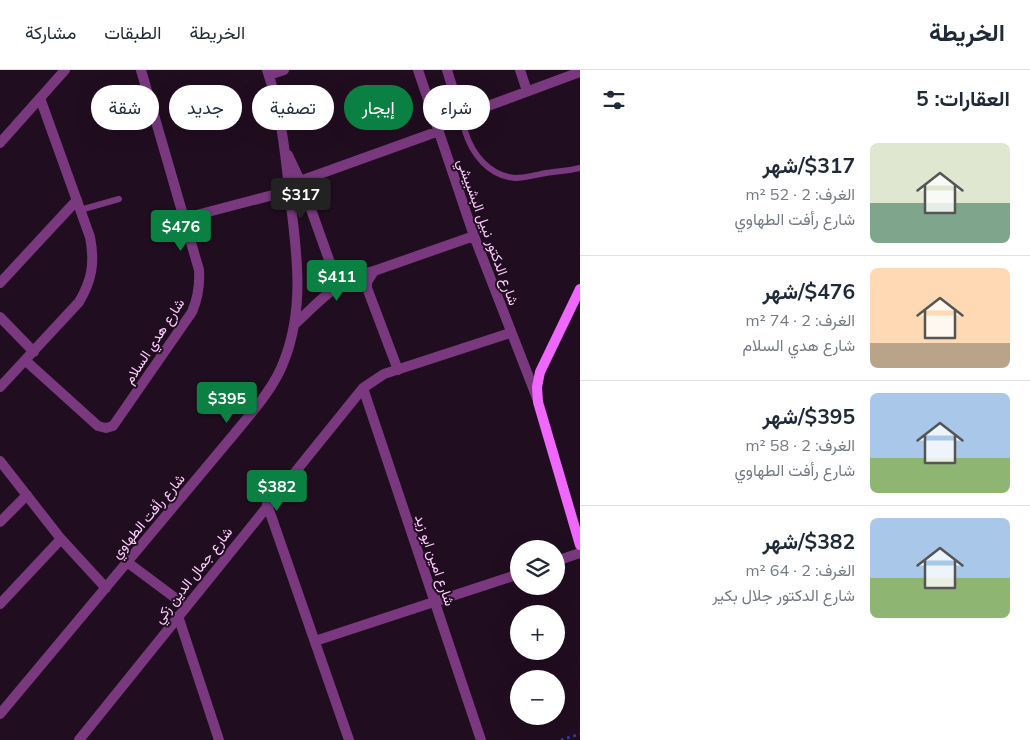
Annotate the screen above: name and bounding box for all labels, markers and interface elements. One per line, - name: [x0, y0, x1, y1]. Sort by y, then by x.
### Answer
- text: الخريطة: [929, 17, 1005, 47]
- text: مشاركة: [25, 21, 76, 44]
- text: الطبقات: [104, 21, 161, 44]
- text: الخريطة: [189, 21, 245, 44]
- chip: شقة: [91, 85, 159, 130]
- chip: جديد: [169, 85, 242, 130]
- chip: تصفية: [252, 85, 334, 130]
- chip: إيجار: [344, 85, 413, 130]
- chip: شراء: [423, 85, 490, 130]
- text: العقارات: 5: [916, 85, 1010, 111]
- icon: filters: [600, 86, 628, 114]
- text: $317/شهر: [762, 152, 855, 178]
- street label: شارع الدكتور نبيل البشبيشي: [450, 156, 523, 309]
- icon: home: [910, 163, 970, 223]
- pin: $317: [271, 178, 331, 220]
- text: $317: [282, 184, 320, 204]
- text: الغرف: 2 · 52 m²: [746, 184, 855, 204]
- text: شارع رأفت الطهاوي: [735, 209, 855, 229]
- pin: $476: [151, 210, 211, 252]
- text: $476: [162, 216, 200, 236]
- pin: $411: [307, 260, 367, 302]
- text: $411: [318, 266, 356, 286]
- text: $476/شهر: [762, 278, 855, 304]
- icon: home: [910, 288, 970, 348]
- street label: شارع هدي السلام: [120, 295, 191, 389]
- text: الغرف: 2 · 74 m²: [746, 310, 855, 330]
- text: شارع هدي السلام: [743, 335, 855, 355]
- pin: $395: [197, 382, 257, 424]
- text: $395: [208, 388, 246, 408]
- text: $395/شهر: [762, 403, 855, 429]
- icon: home: [910, 413, 970, 473]
- text: الغرف: 2 · 58 m²: [746, 435, 855, 455]
- text: شارع رأفت الطهاوي: [735, 460, 855, 480]
- street label: شارع رأفت الطهاوي: [107, 470, 191, 564]
- pin: $382: [247, 470, 307, 512]
- text: $382: [258, 476, 296, 496]
- street label: شارع امين ابو زيد: [409, 512, 459, 609]
- street label: شارع جمال الدين زكي: [150, 523, 239, 629]
- text: $382/شهر: [762, 528, 855, 554]
- icon: home: [910, 538, 970, 598]
- map controls: [510, 540, 565, 725]
- button: layers: [510, 540, 565, 595]
- text: الغرف: 2 · 64 m²: [746, 560, 855, 580]
- text: شارع الدكتور جلال بكير: [712, 585, 855, 605]
- button: +: [510, 605, 565, 660]
- button: −: [510, 670, 565, 725]

